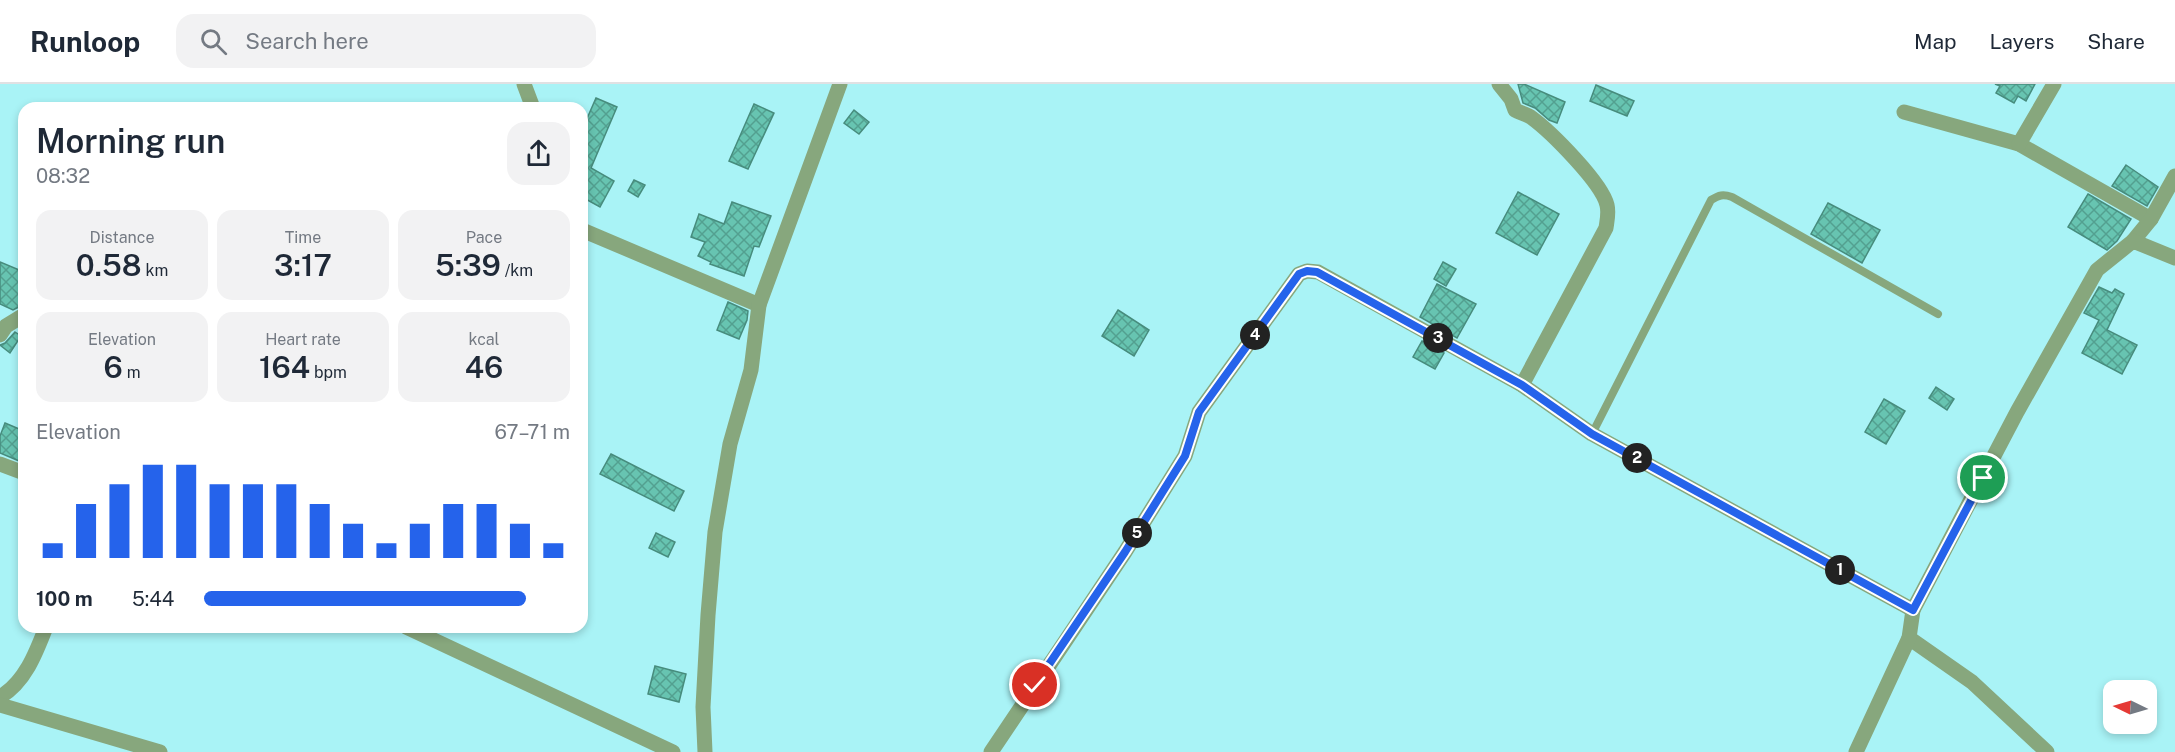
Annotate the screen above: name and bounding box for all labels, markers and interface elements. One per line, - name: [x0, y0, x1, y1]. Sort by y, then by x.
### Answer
- search box: [176, 14, 596, 68]
- text: Runloop: [30, 25, 140, 58]
- icon: search: [197, 25, 230, 58]
- text: Search here: [245, 28, 369, 54]
- text: Map: [1914, 29, 1957, 54]
- text: Layers: [1990, 29, 2054, 54]
- text: Share: [2087, 29, 2145, 54]
- text: Morning run: [36, 122, 225, 160]
- button: share: [507, 122, 570, 185]
- text: 08:32: [36, 164, 90, 188]
- text: Distance: [90, 228, 154, 247]
- text: Time: [285, 228, 321, 247]
- text: Pace: [466, 228, 502, 247]
- text: 0.58: [76, 247, 142, 283]
- text: 3:17: [274, 247, 332, 283]
- text: 5:39: [435, 247, 501, 283]
- text: km: [142, 261, 168, 280]
- text: /km: [501, 261, 533, 280]
- pin: 4: [1240, 320, 1270, 350]
- pin: 3: [1423, 323, 1453, 353]
- text: 4: [1250, 325, 1260, 344]
- text: 3: [1433, 328, 1443, 347]
- text: Elevation: [88, 330, 156, 349]
- text: Heart rate: [265, 330, 341, 349]
- text: kcal: [469, 330, 499, 349]
- text: 6: [103, 349, 123, 385]
- text: 164: [259, 349, 310, 385]
- text: 46: [465, 349, 503, 385]
- text: m: [123, 363, 141, 382]
- text: bpm: [310, 363, 347, 382]
- text: Elevation: [36, 420, 121, 444]
- text: 67–71 m: [494, 420, 570, 444]
- pin: 2: [1622, 443, 1652, 473]
- text: 2: [1632, 448, 1642, 467]
- pin: [1957, 452, 2008, 503]
- icon: arrive: [1966, 461, 1999, 494]
- pin: 5: [1122, 518, 1152, 548]
- text: 5: [1132, 523, 1142, 542]
- pin: 1: [1825, 555, 1855, 585]
- text: 1: [1837, 560, 1843, 579]
- text: 100 m: [36, 587, 93, 611]
- text: 5:44: [132, 587, 174, 611]
- pin: [1009, 659, 1060, 710]
- icon: check: [1018, 668, 1051, 701]
- north arrow: [2103, 680, 2157, 734]
- map controls: [2103, 680, 2157, 734]

